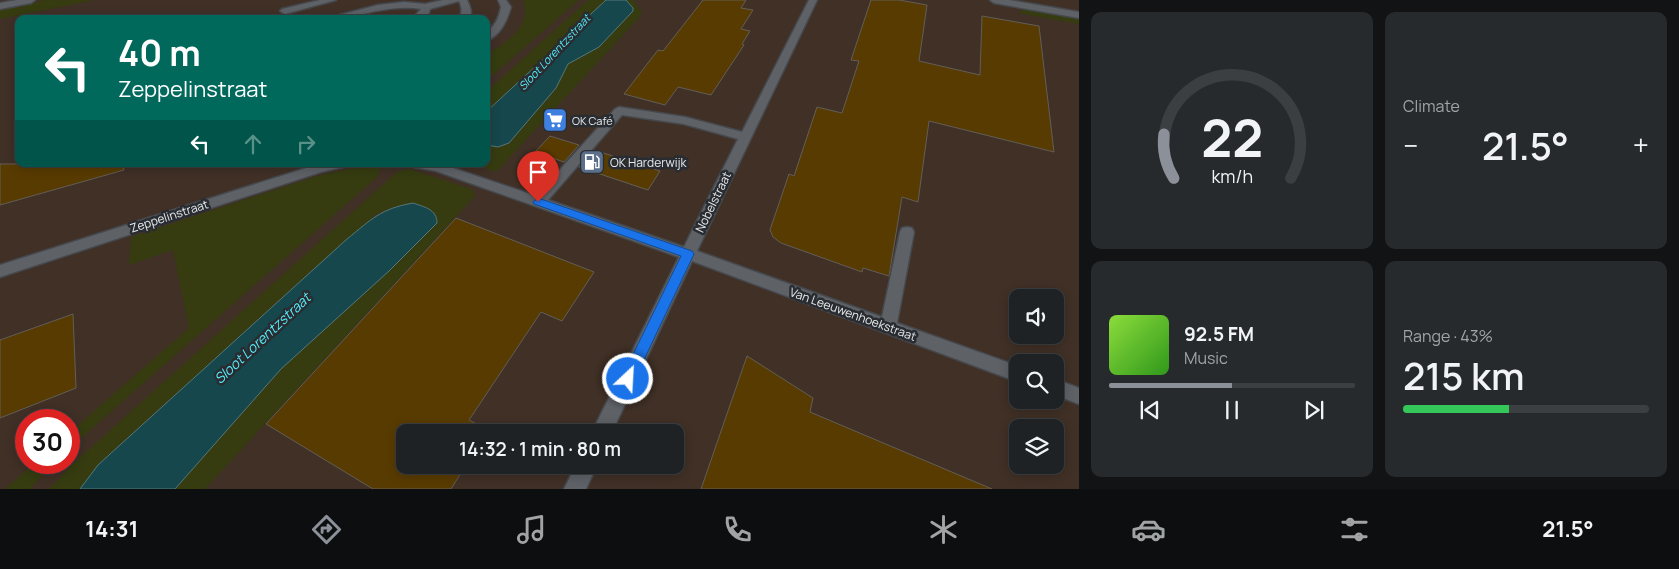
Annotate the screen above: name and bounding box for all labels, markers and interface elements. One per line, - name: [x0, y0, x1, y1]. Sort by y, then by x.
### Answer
- water label: Sloot Lorentzstraat: [515, 10, 594, 93]
- text: 40 m: [118, 29, 201, 77]
- icon: left: [35, 35, 100, 100]
- text: Zeppelinstraat: [118, 74, 267, 104]
- text: Climate: [1403, 95, 1460, 117]
- text: 22: [1201, 102, 1263, 173]
- supermarket icon: OK Café: [542, 107, 568, 133]
- place label: OK Café: [572, 113, 613, 128]
- text: 21.5°: [1482, 119, 1569, 171]
- text: −: [1403, 126, 1418, 164]
- text: +: [1633, 126, 1649, 164]
- icon: left: [186, 130, 214, 158]
- icon: ahead: [239, 130, 267, 158]
- icon: right: [292, 130, 320, 158]
- fuel station icon: OK Harderwijk: [579, 149, 605, 175]
- pin: [517, 151, 559, 202]
- place label: OK Harderwijk: [610, 154, 688, 171]
- icon: arrive: [524, 158, 552, 186]
- text: km/h: [1211, 164, 1253, 188]
- street label: Nobelstraat: [691, 169, 735, 235]
- street label: Zeppelinstraat: [128, 195, 211, 237]
- street label: Van Leeuwenhoekstraat: [787, 283, 919, 345]
- water label: Sloot Lorentzstraat: [210, 287, 315, 388]
- map controls: [1009, 289, 1064, 474]
- button: sound: [1009, 289, 1064, 344]
- text: 92.5 FM: [1184, 321, 1254, 347]
- text: Range · 43%: [1403, 325, 1493, 347]
- text: Music: [1184, 347, 1228, 369]
- text: 215 km: [1403, 349, 1525, 401]
- position arrow: [601, 352, 653, 404]
- button: search: [1009, 354, 1064, 409]
- icon: previous: [1136, 396, 1164, 424]
- icon: pause: [1218, 396, 1246, 424]
- icon: next: [1300, 396, 1328, 424]
- speed limit sign: 30: [15, 409, 80, 474]
- button: layers: [1009, 419, 1064, 474]
- text: 14:32 · 1 min · 80 m: [459, 436, 621, 462]
- icon: directions: [309, 512, 344, 547]
- icon: music: [514, 512, 549, 547]
- icon: phone: [720, 512, 755, 547]
- icon: climate: [926, 512, 961, 547]
- icon: car: [1131, 512, 1166, 547]
- icon: filters: [1337, 512, 1372, 547]
- text: 14:31: [85, 514, 138, 544]
- text: 21.5°: [1542, 514, 1594, 544]

